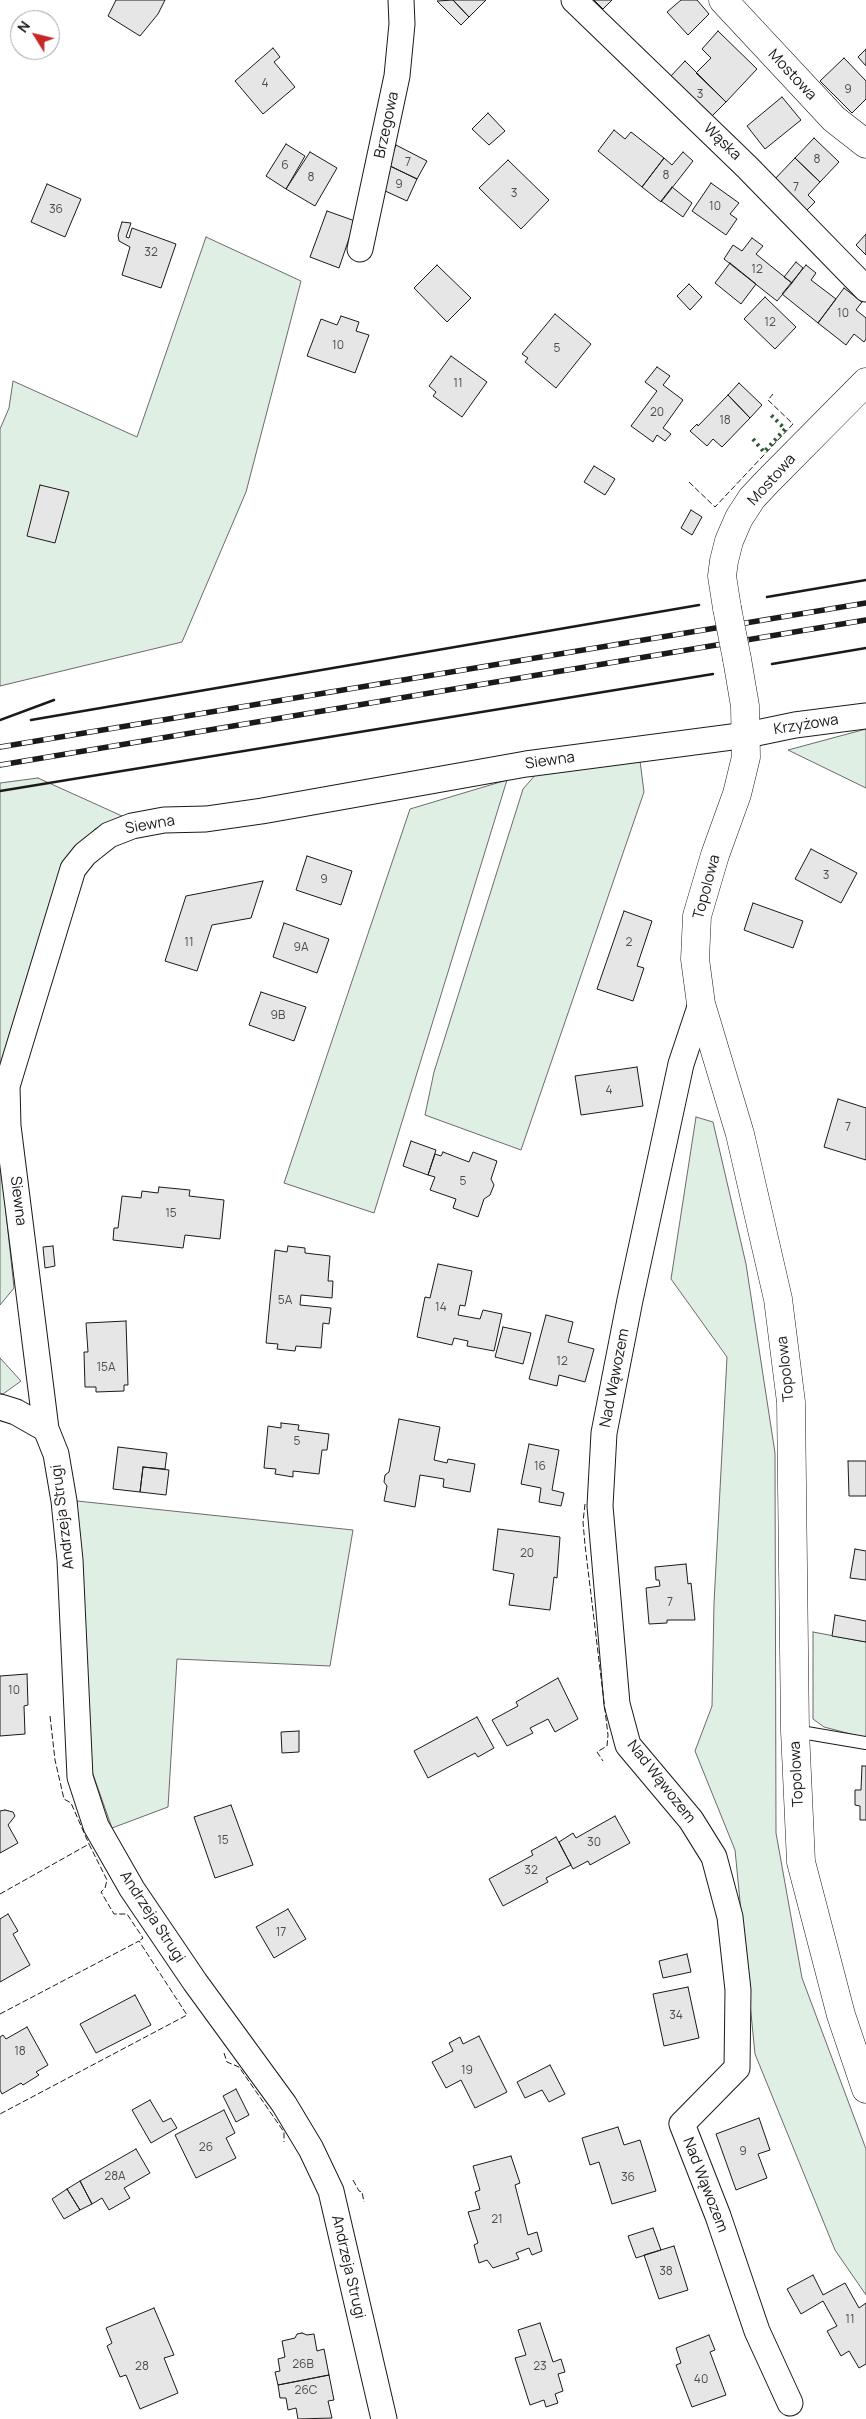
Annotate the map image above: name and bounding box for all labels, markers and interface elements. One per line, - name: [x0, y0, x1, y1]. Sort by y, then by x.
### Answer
- north arrow: [10, 10, 60, 60]
- text: N: [13, 17, 34, 36]
- street label: Mostowa: [764, 46, 820, 104]
- house number: 4: [261, 77, 269, 91]
- house number: 9: [844, 83, 852, 97]
- house number: 3: [697, 88, 703, 102]
- street label: Brzegowa: [371, 90, 403, 160]
- street label: Wąska: [699, 120, 745, 164]
- house number: 8: [814, 153, 820, 167]
- house number: 7: [405, 156, 411, 170]
- house number: 6: [281, 159, 289, 173]
- house number: 8: [663, 169, 669, 183]
- house number: 8: [308, 171, 314, 185]
- house number: 9: [395, 178, 403, 192]
- house number: 7: [793, 181, 799, 195]
- house number: 3: [511, 187, 517, 201]
- house number: 10: [709, 200, 721, 214]
- house number: 36: [49, 203, 63, 217]
- house number: 32: [144, 246, 158, 260]
- house number: 12: [751, 263, 763, 277]
- house number: 10: [837, 307, 849, 321]
- house number: 12: [764, 316, 776, 330]
- house number: 10: [332, 339, 344, 353]
- house number: 5: [554, 342, 560, 356]
- house number: 11: [453, 377, 463, 391]
- house number: 20: [650, 406, 664, 420]
- house number: 18: [719, 414, 731, 428]
- street label: Mostowa: [744, 451, 800, 509]
- street label: Krzyżowa: [772, 711, 840, 739]
- street label: Siewna: [524, 749, 576, 773]
- street label: Siewna: [124, 812, 176, 838]
- street label: Topolowa: [690, 853, 724, 921]
- house number: 3: [823, 869, 829, 883]
- house number: 9: [320, 873, 328, 887]
- house number: 11: [184, 936, 194, 950]
- house number: 2: [626, 936, 632, 950]
- house number: 9A: [293, 941, 309, 955]
- house number: 9B: [271, 1009, 285, 1023]
- house number: 4: [605, 1084, 613, 1098]
- house number: 7: [845, 1121, 851, 1135]
- street label: Siewna: [6, 1175, 30, 1227]
- house number: 5: [460, 1175, 466, 1189]
- house number: 15: [165, 1207, 177, 1221]
- house number: 5A: [278, 1294, 292, 1308]
- house number: 14: [435, 1301, 447, 1315]
- street label: Nad Wąwozem: [597, 1327, 633, 1429]
- street label: Topolowa: [774, 1335, 798, 1403]
- house number: 12: [556, 1355, 568, 1369]
- house number: 15A: [96, 1361, 116, 1375]
- house number: 5: [294, 1435, 300, 1449]
- house number: 16: [534, 1460, 546, 1474]
- street label: Andrzeja Strugi: [48, 1463, 78, 1571]
- house number: 20: [520, 1547, 534, 1561]
- house number: 7: [667, 1596, 673, 1610]
- house number: 10: [8, 1684, 20, 1698]
- street label: Nad Wąwozem: [623, 1737, 699, 1827]
- street label: Topolowa: [786, 1741, 808, 1807]
- house number: 15: [217, 1834, 229, 1848]
- house number: 30: [587, 1836, 601, 1850]
- house number: 32: [524, 1864, 538, 1878]
- street label: Andrzeja Strugi: [116, 1868, 188, 1966]
- house number: 17: [276, 1926, 286, 1940]
- house number: 34: [669, 2009, 683, 2023]
- house number: 18: [14, 2045, 26, 2059]
- house number: 19: [461, 2064, 473, 2078]
- street label: Nad Wąwozem: [679, 2135, 731, 2235]
- house number: 26: [199, 2141, 213, 2155]
- house number: 9: [739, 2145, 747, 2159]
- house number: 28A: [104, 2170, 126, 2184]
- house number: 36: [621, 2171, 635, 2185]
- street label: Andrzeja Strugi: [327, 2213, 369, 2321]
- house number: 21: [491, 2213, 503, 2227]
- house number: 38: [659, 2265, 673, 2279]
- house number: 11: [845, 2313, 855, 2327]
- house number: 26B: [292, 2358, 314, 2372]
- house number: 28: [135, 2360, 149, 2374]
- house number: 23: [533, 2360, 547, 2374]
- house number: 40: [694, 2373, 708, 2387]
- house number: 26C: [295, 2384, 317, 2398]

